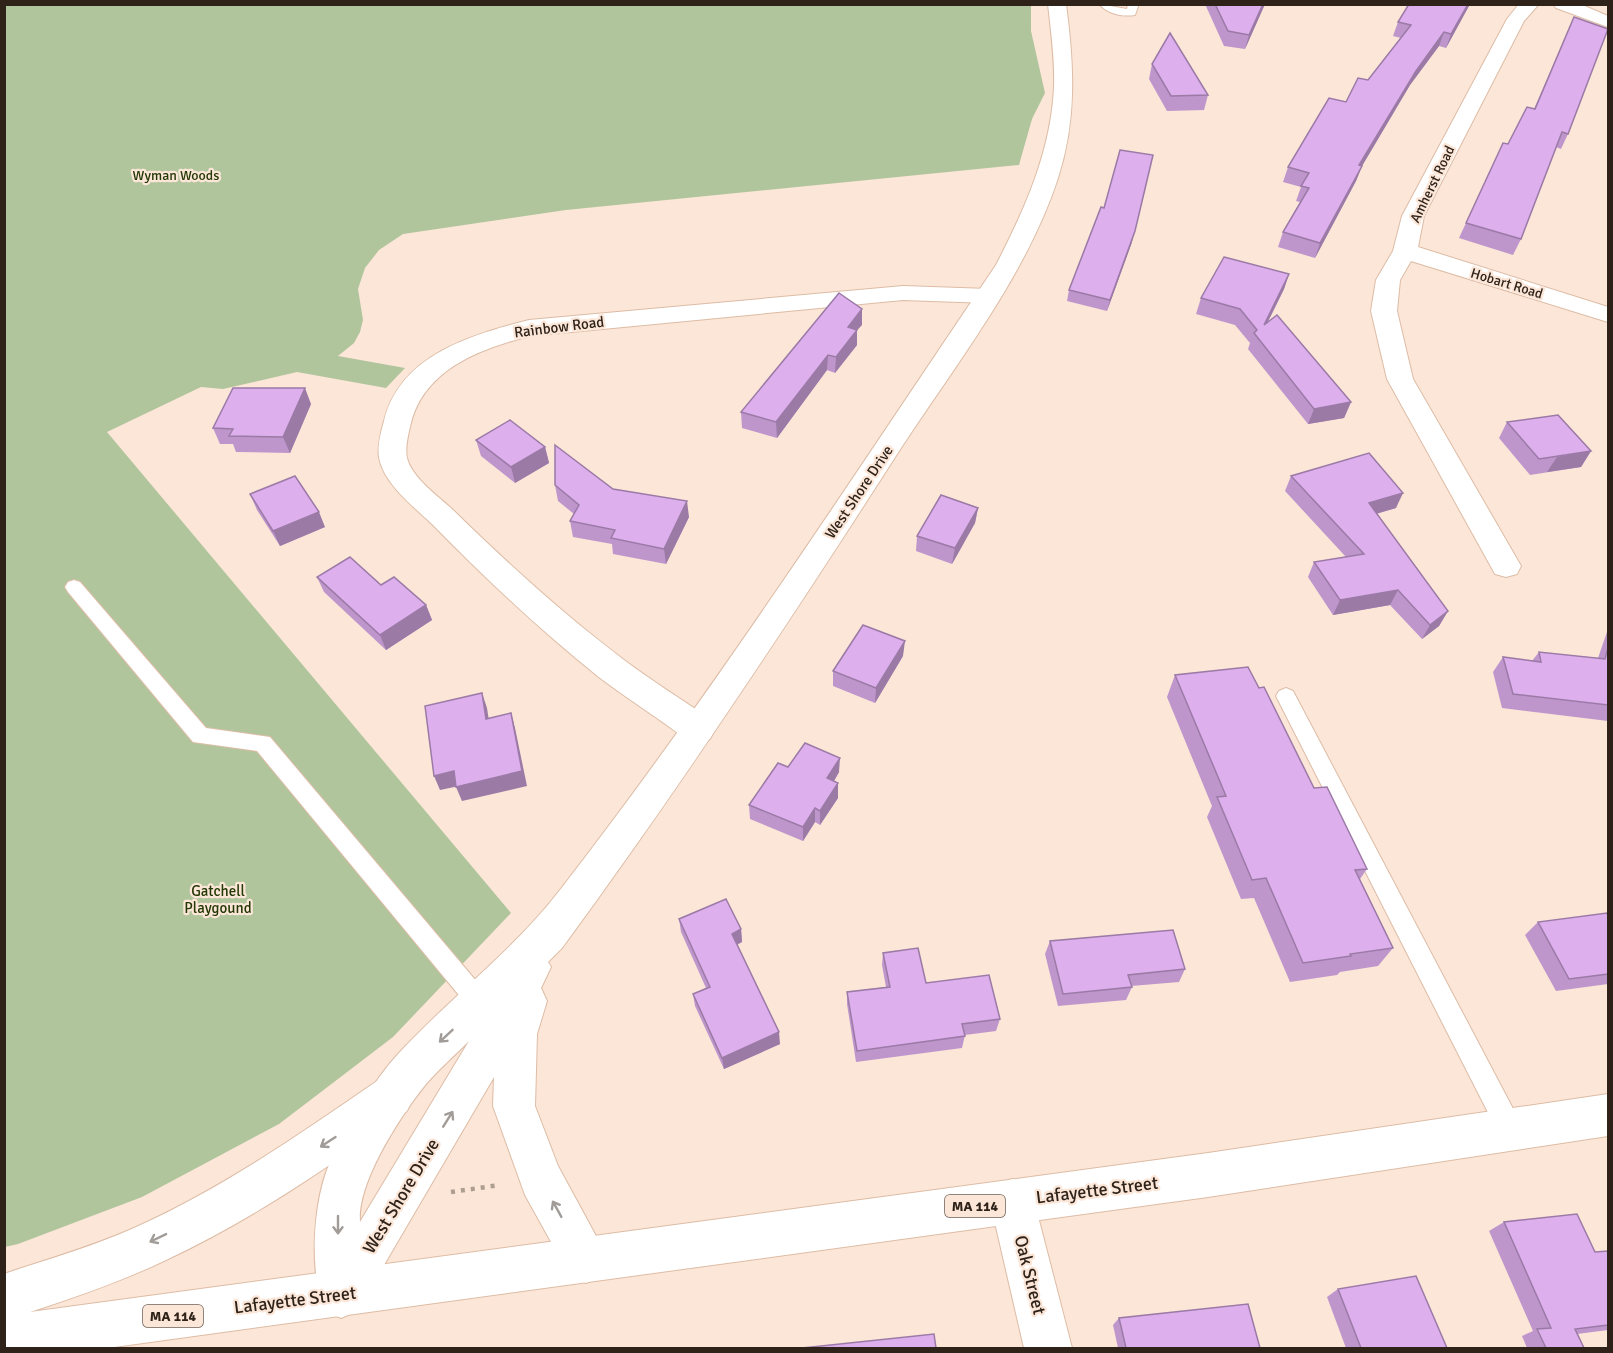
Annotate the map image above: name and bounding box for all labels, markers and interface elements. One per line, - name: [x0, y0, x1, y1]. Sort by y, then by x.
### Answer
- street label: Amherst Road: [1406, 143, 1458, 226]
- park label: Wyman Woods: [133, 167, 219, 184]
- street label: Hobart Road: [1469, 264, 1545, 303]
- street label: Rainbow Road: [513, 313, 605, 341]
- street label: West Shore Drive: [821, 442, 897, 542]
- park label: Gatchell Playgound: [184, 882, 252, 917]
- one-way arrow: [439, 1029, 454, 1043]
- one-way arrow: [442, 1111, 454, 1128]
- street label: West Shore Drive: [358, 1134, 444, 1258]
- one-way arrow: [319, 1135, 336, 1148]
- street label: Lafayette Street: [1035, 1172, 1159, 1208]
- road number: MA 114: [945, 1195, 1005, 1217]
- one-way arrow: [551, 1201, 563, 1218]
- one-way arrow: [332, 1215, 344, 1234]
- one-way arrow: [150, 1233, 168, 1245]
- street label: Oak Street: [1010, 1233, 1050, 1317]
- street label: Lafayette Street: [233, 1282, 357, 1318]
- road number: MA 114: [143, 1305, 203, 1327]

